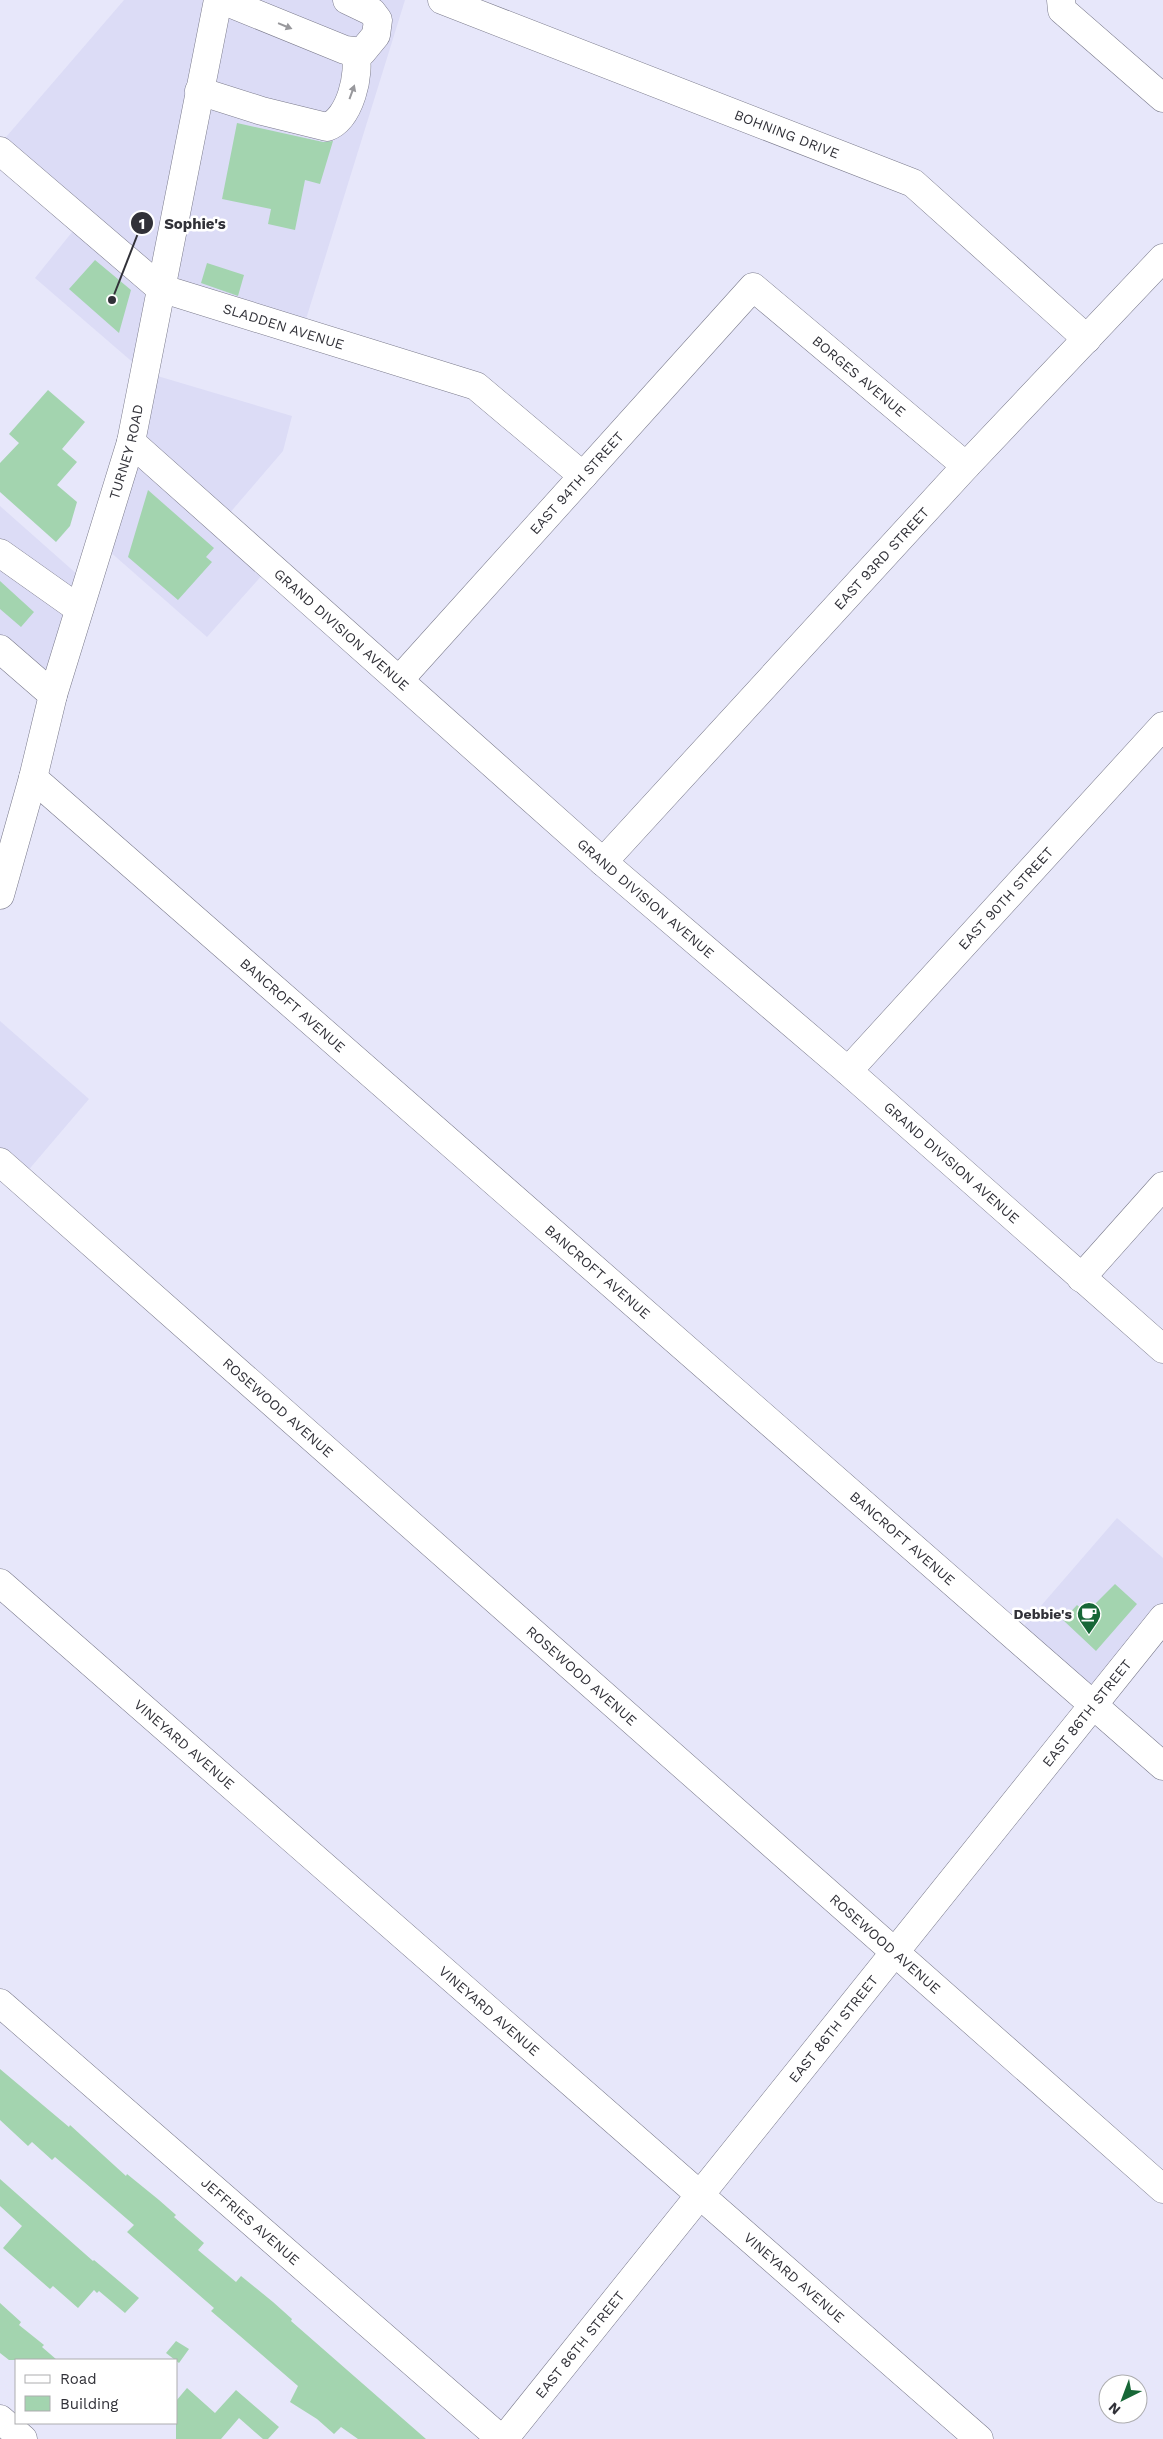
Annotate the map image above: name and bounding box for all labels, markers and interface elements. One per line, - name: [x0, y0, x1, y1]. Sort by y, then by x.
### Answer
- one-way arrow: [278, 22, 293, 30]
- one-way arrow: [348, 84, 356, 99]
- street label: BOHNING DRIVE: [732, 106, 842, 162]
- callout: Sophie's: [130, 208, 236, 238]
- text: 1: [139, 215, 145, 233]
- text: Sophie's: [164, 215, 226, 233]
- street label: SLADDEN AVENUE: [221, 300, 346, 353]
- street label: BORGES AVENUE: [809, 332, 909, 420]
- street label: TURNEY ROAD: [106, 403, 146, 501]
- street label: EAST 94TH STREET: [526, 428, 627, 537]
- street label: EAST 93RD STREET: [831, 504, 933, 613]
- street label: GRAND DIVISION AVENUE: [271, 565, 412, 694]
- street label: GRAND DIVISION AVENUE: [574, 835, 718, 961]
- street label: EAST 90TH STREET: [955, 843, 1057, 953]
- street label: BANCROFT AVENUE: [237, 955, 349, 1055]
- street label: GRAND DIVISION AVENUE: [881, 1099, 1023, 1226]
- street label: BANCROFT AVENUE: [542, 1221, 653, 1322]
- street label: ROSEWOOD AVENUE: [220, 1355, 337, 1461]
- street label: BANCROFT AVENUE: [847, 1488, 958, 1589]
- cafe icon: Debbie's: [1076, 1601, 1102, 1635]
- place label: Debbie's: [1014, 1606, 1073, 1622]
- street label: ROSEWOOD AVENUE: [523, 1623, 640, 1729]
- street label: EAST 86TH STREET: [1039, 1656, 1135, 1770]
- street label: VINEYARD AVENUE: [131, 1696, 238, 1792]
- street label: ROSEWOOD AVENUE: [827, 1891, 944, 1997]
- street label: VINEYARD AVENUE: [436, 1963, 543, 2059]
- street label: EAST 86TH STREET: [785, 1972, 881, 2086]
- street label: JEFFRIES AVENUE: [198, 2174, 303, 2268]
- street label: VINEYARD AVENUE: [741, 2229, 848, 2326]
- street label: EAST 86TH STREET: [532, 2287, 628, 2401]
- legend: [15, 2359, 178, 2424]
- text: Road: [60, 2370, 97, 2388]
- north arrow: [1098, 2374, 1148, 2424]
- text: Building: [60, 2395, 118, 2413]
- text: N: [1105, 2399, 1124, 2418]

